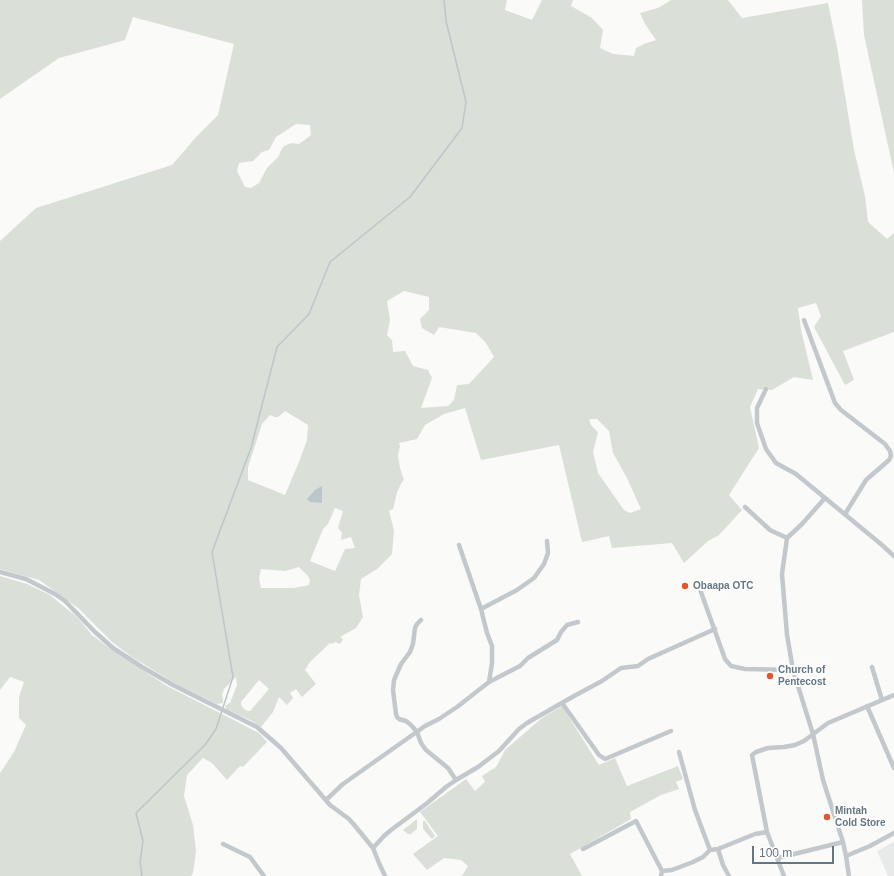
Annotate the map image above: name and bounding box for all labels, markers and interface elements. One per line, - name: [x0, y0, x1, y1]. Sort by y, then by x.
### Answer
- place label: Obaapa OTC: [693, 580, 754, 592]
- marker: Obaapa OTC: [680, 581, 690, 591]
- place label: Church of Pentecost: [778, 664, 826, 688]
- marker: Church of Pentecost: [765, 671, 775, 681]
- place label: Mintah Cold Store: [835, 805, 886, 828]
- marker: Mintah Cold Store: [822, 812, 832, 822]
- scale bar: [754, 838, 836, 864]
- text: 100 m: [759, 846, 792, 860]

